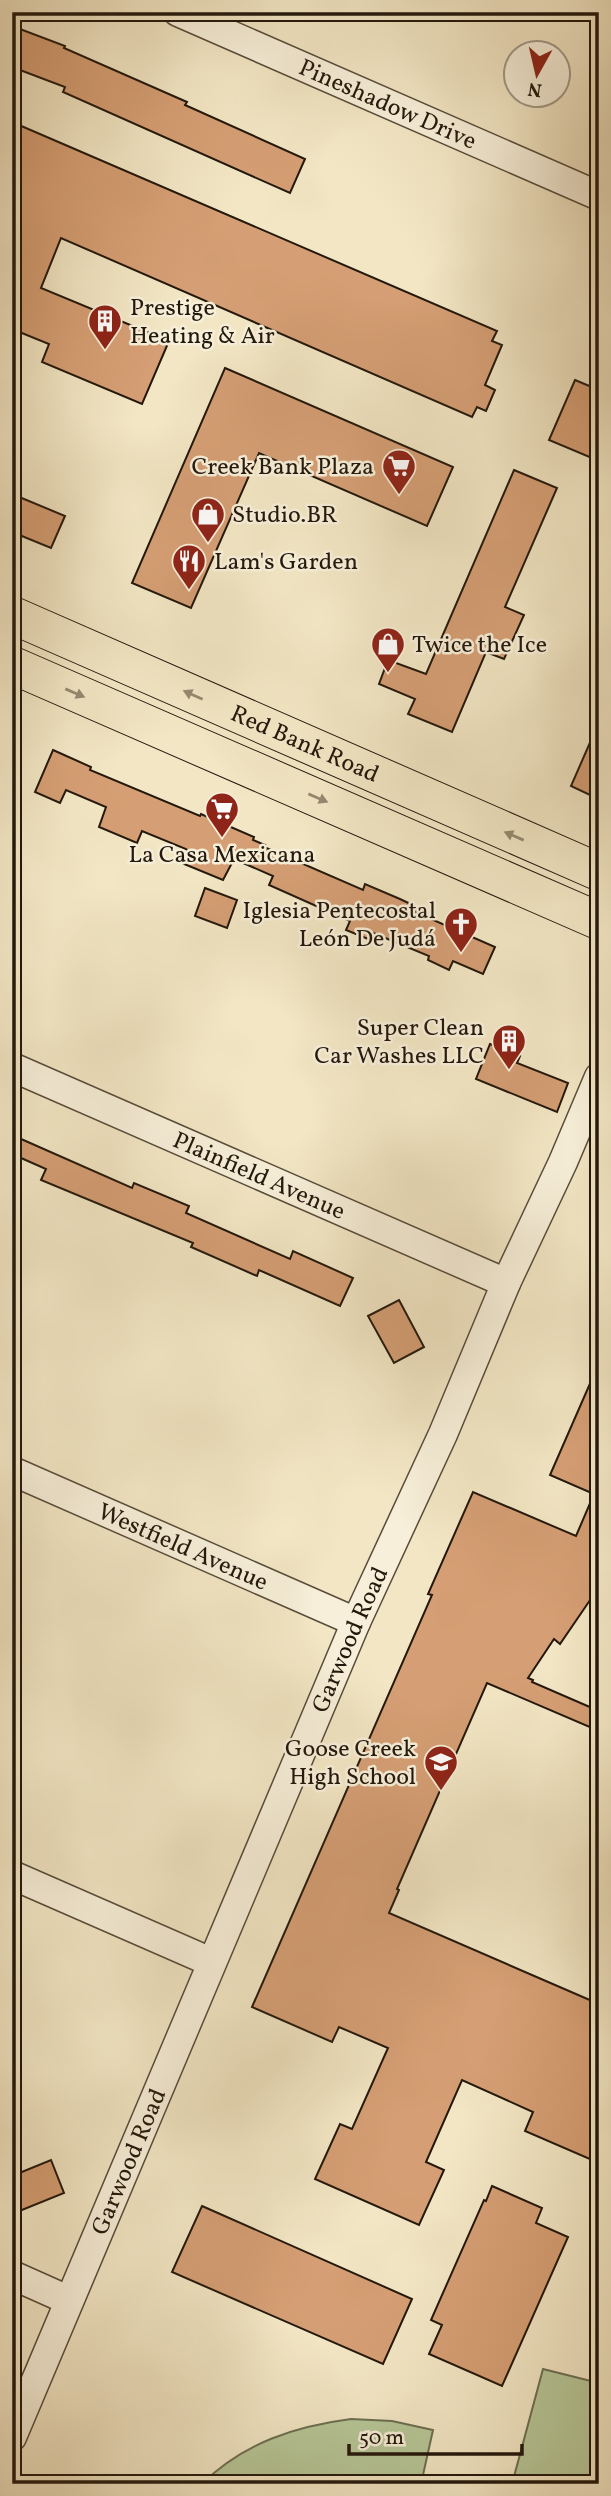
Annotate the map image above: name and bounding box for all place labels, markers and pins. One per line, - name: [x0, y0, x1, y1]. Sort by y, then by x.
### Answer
- place label: Prestige Heating & Air: [130, 292, 275, 354]
- building icon: Prestige Heating & Air: [86, 302, 124, 351]
- supermarket icon: Creek Bank Plaza: [380, 447, 418, 496]
- place label: Creek Bank Plaza: [191, 451, 374, 485]
- shop icon: Studio.BR: [189, 495, 227, 544]
- place label: Studio.BR: [232, 499, 338, 533]
- restaurant icon: Lam's Garden: [170, 542, 208, 591]
- place label: Lam's Garden: [214, 546, 358, 580]
- shop icon: Twice the Ice: [369, 625, 407, 674]
- place label: Twice the Ice: [412, 629, 547, 663]
- supermarket icon: La Casa Mexicana: [203, 790, 241, 839]
- place label: La Casa Mexicana: [129, 839, 315, 873]
- place label: Iglesia Pentecostal León De Judá: [242, 895, 436, 957]
- church icon: Iglesia Pentecostal León De Judá: [442, 905, 480, 954]
- place label: Super Clean Car Washes LLC: [314, 1012, 484, 1074]
- building icon: Super Clean Car Washes LLC: [490, 1022, 528, 1071]
- place label: Goose Creek High School: [285, 1733, 416, 1795]
- school or university icon: Goose Creek High School: [422, 1743, 460, 1792]

